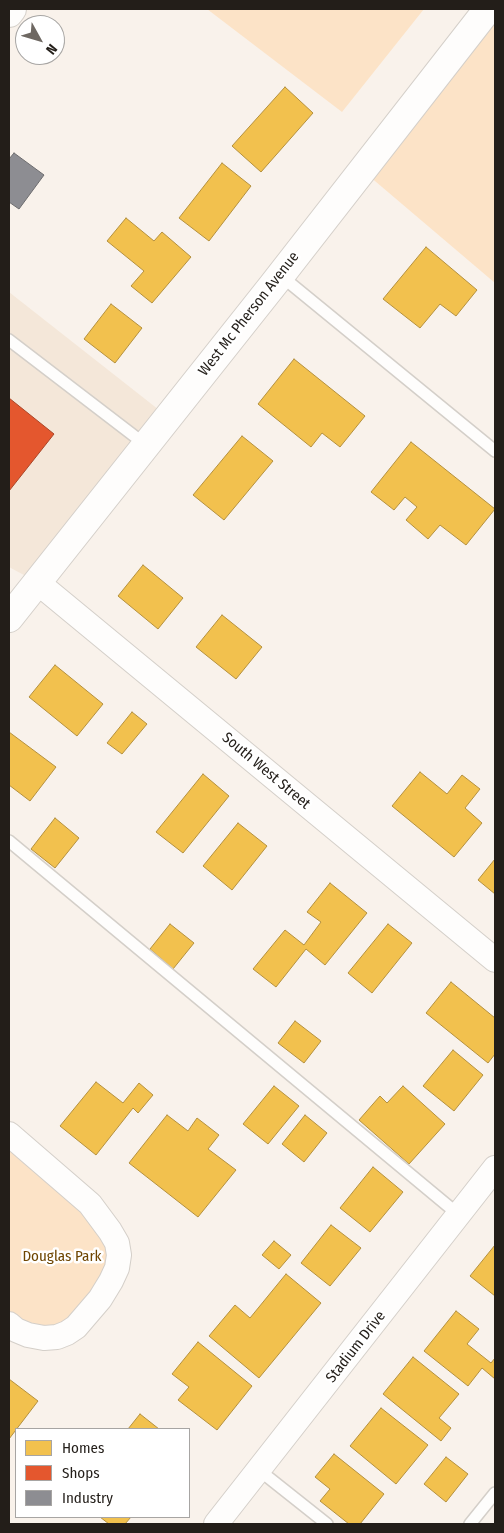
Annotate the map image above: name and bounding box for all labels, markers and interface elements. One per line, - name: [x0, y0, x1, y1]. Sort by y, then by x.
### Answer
- north arrow: [15, 15, 65, 65]
- text: N: [42, 41, 61, 58]
- street label: West Mc Pherson Avenue: [195, 248, 303, 380]
- street label: South West Street: [218, 729, 314, 813]
- park label: Douglas Park: [22, 1248, 102, 1266]
- street label: Stadium Drive: [322, 1308, 390, 1386]
- legend: [15, 1428, 190, 1518]
- text: Homes: [62, 1439, 104, 1457]
- text: Shops: [62, 1464, 100, 1482]
- text: Industry: [62, 1489, 113, 1507]

